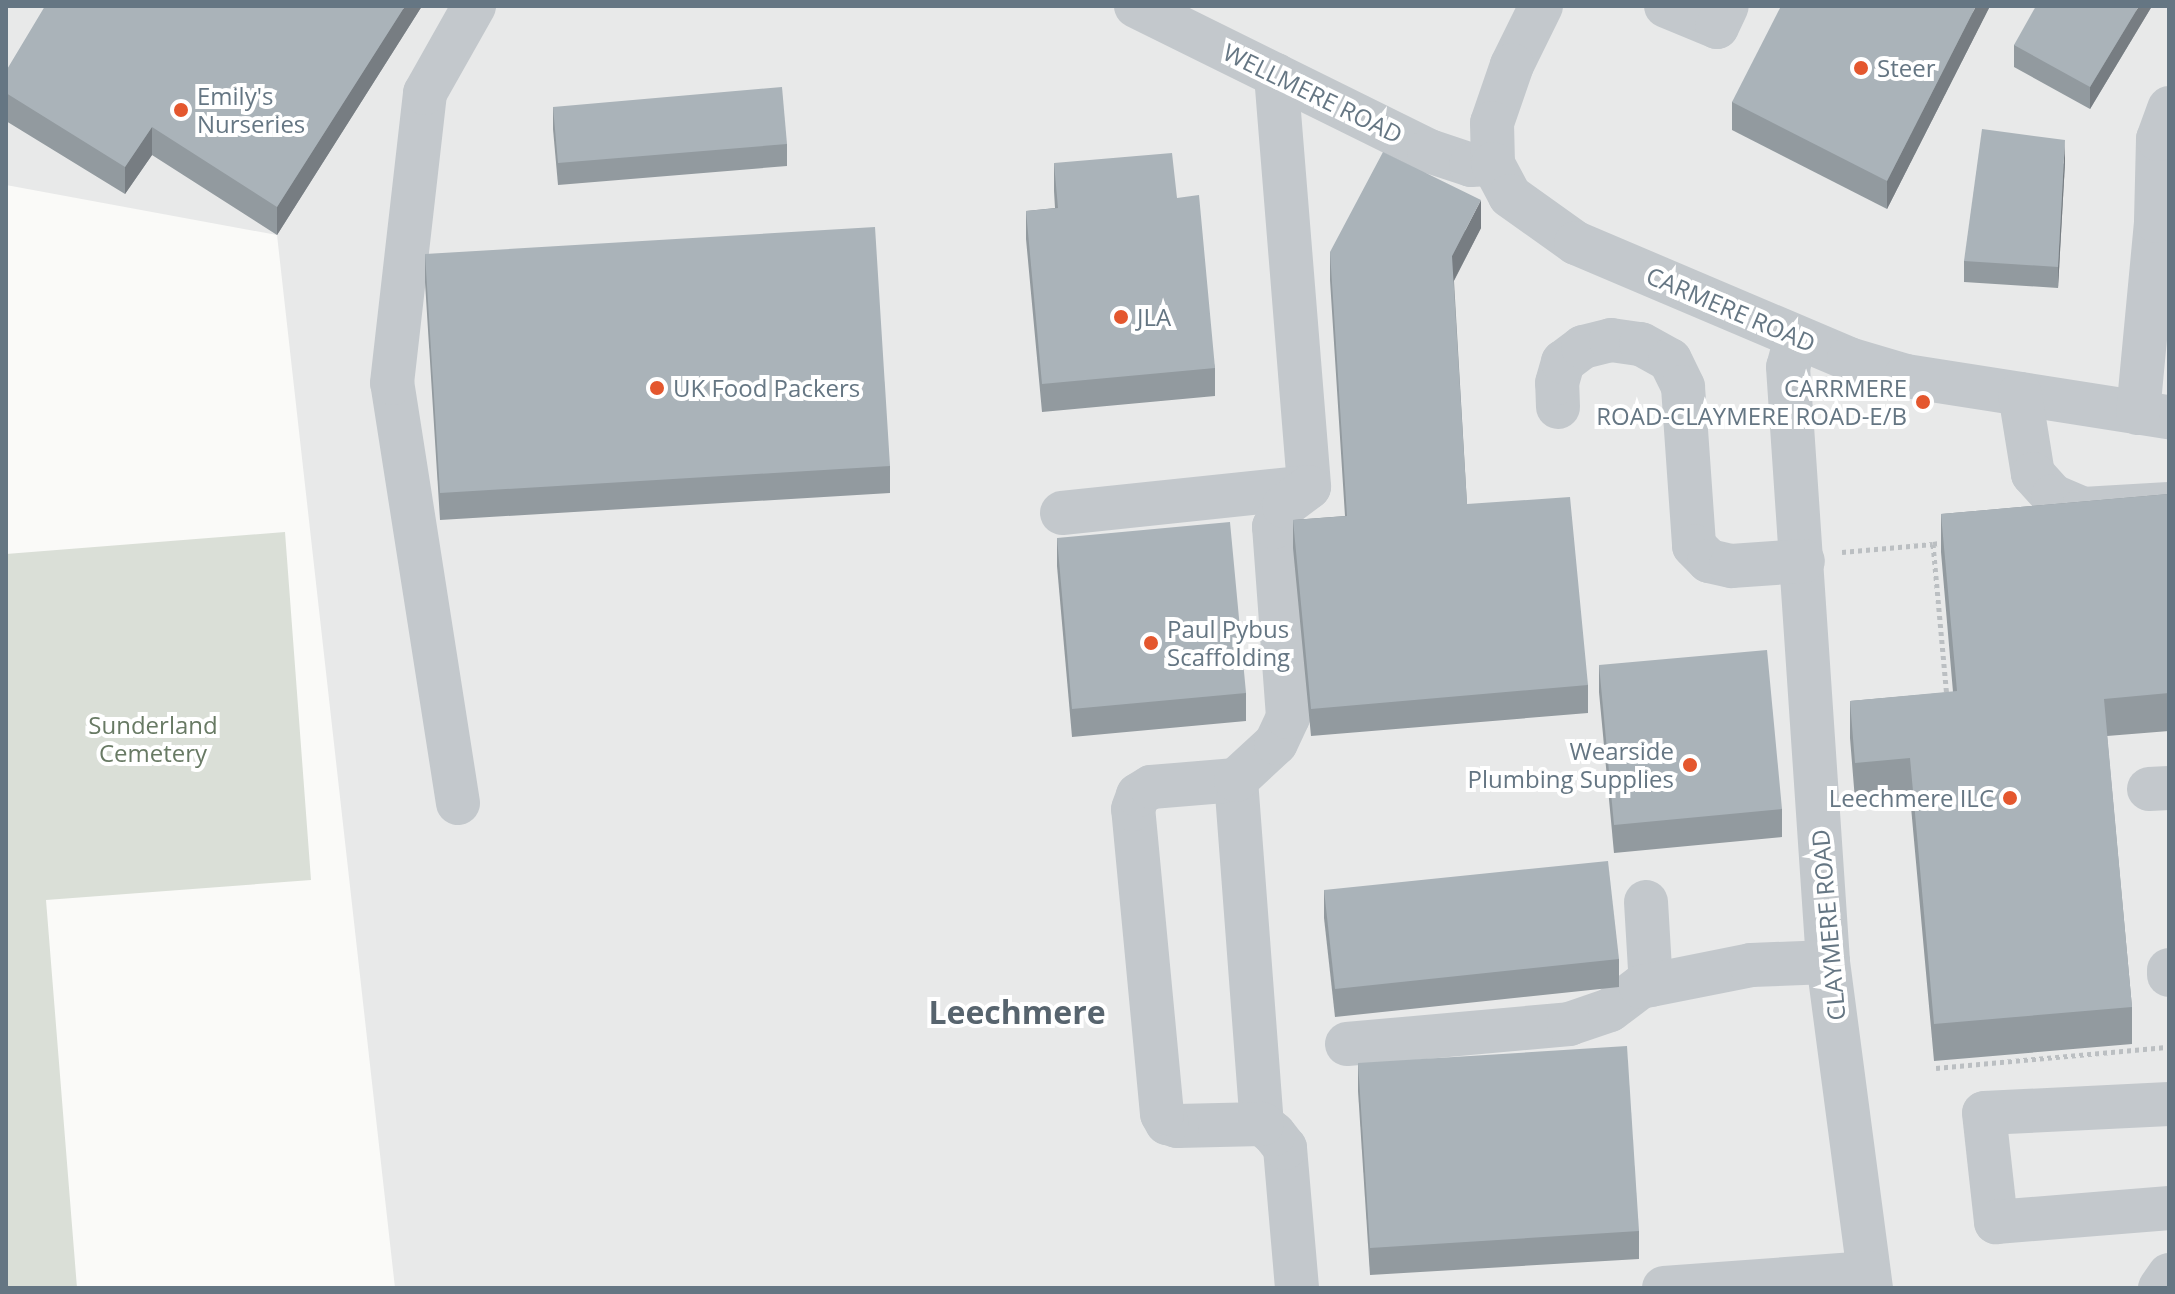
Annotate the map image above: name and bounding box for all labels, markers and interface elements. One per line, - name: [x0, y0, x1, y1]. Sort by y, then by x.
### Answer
- street label: WELLMERE ROAD: [1219, 37, 1407, 149]
- place label: Steer: [1877, 54, 1935, 82]
- marker: Steer: [1852, 59, 1870, 77]
- place label: Emily's Nurseries: [197, 82, 305, 138]
- marker: Emily's Nurseries: [172, 101, 190, 119]
- street label: CARMERE ROAD: [1642, 260, 1820, 358]
- place label: JLA: [1137, 303, 1171, 331]
- marker: JLA: [1112, 308, 1130, 326]
- place label: UK Food Packers: [673, 374, 860, 402]
- place label: CARRMERE ROAD-CLAYMERE ROAD-E/B: [1596, 374, 1907, 430]
- marker: UK Food Packers: [648, 379, 666, 397]
- marker: CARRMERE ROAD-CLAYMERE ROAD-E/B: [1914, 393, 1932, 411]
- place label: Paul Pybus Scaffolding: [1167, 615, 1290, 671]
- marker: Paul Pybus Scaffolding: [1142, 634, 1160, 652]
- park label: Sunderland Cemetery: [88, 711, 218, 767]
- place label: Wearside Plumbing Supplies: [1468, 737, 1674, 793]
- marker: Wearside Plumbing Supplies: [1681, 756, 1699, 774]
- place label: Leechmere ILC: [1829, 784, 1994, 812]
- marker: Leechmere ILC: [2001, 789, 2019, 807]
- street label: CLAYMERE ROAD: [1805, 828, 1851, 1022]
- district label: Leechmere: [928, 993, 1106, 1031]

